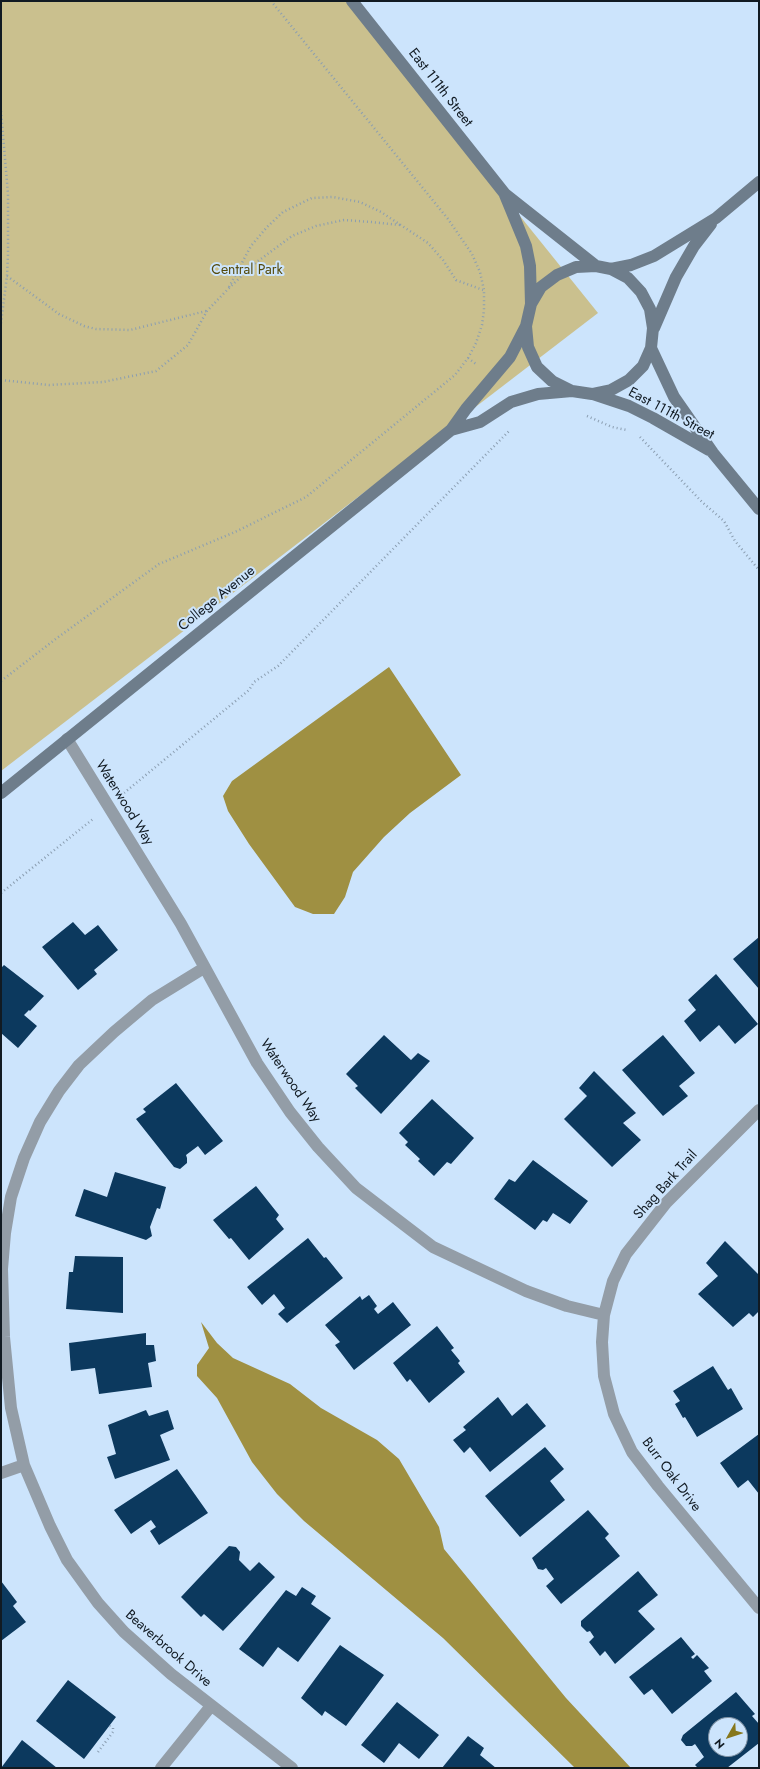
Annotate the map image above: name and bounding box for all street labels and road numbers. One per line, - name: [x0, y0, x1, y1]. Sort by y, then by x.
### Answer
- street label: East 111th Street: [404, 45, 476, 131]
- street label: East 111th Street: [625, 384, 717, 444]
- street label: College Avenue: [175, 563, 259, 635]
- street label: Waterwood Way: [91, 757, 157, 849]
- street label: Waterwood Way: [256, 1036, 324, 1126]
- street label: Shag Bark Trail: [631, 1147, 701, 1223]
- street label: Burr Oak Drive: [638, 1435, 704, 1515]
- street label: Beaverbrook Drive: [121, 1607, 215, 1691]

